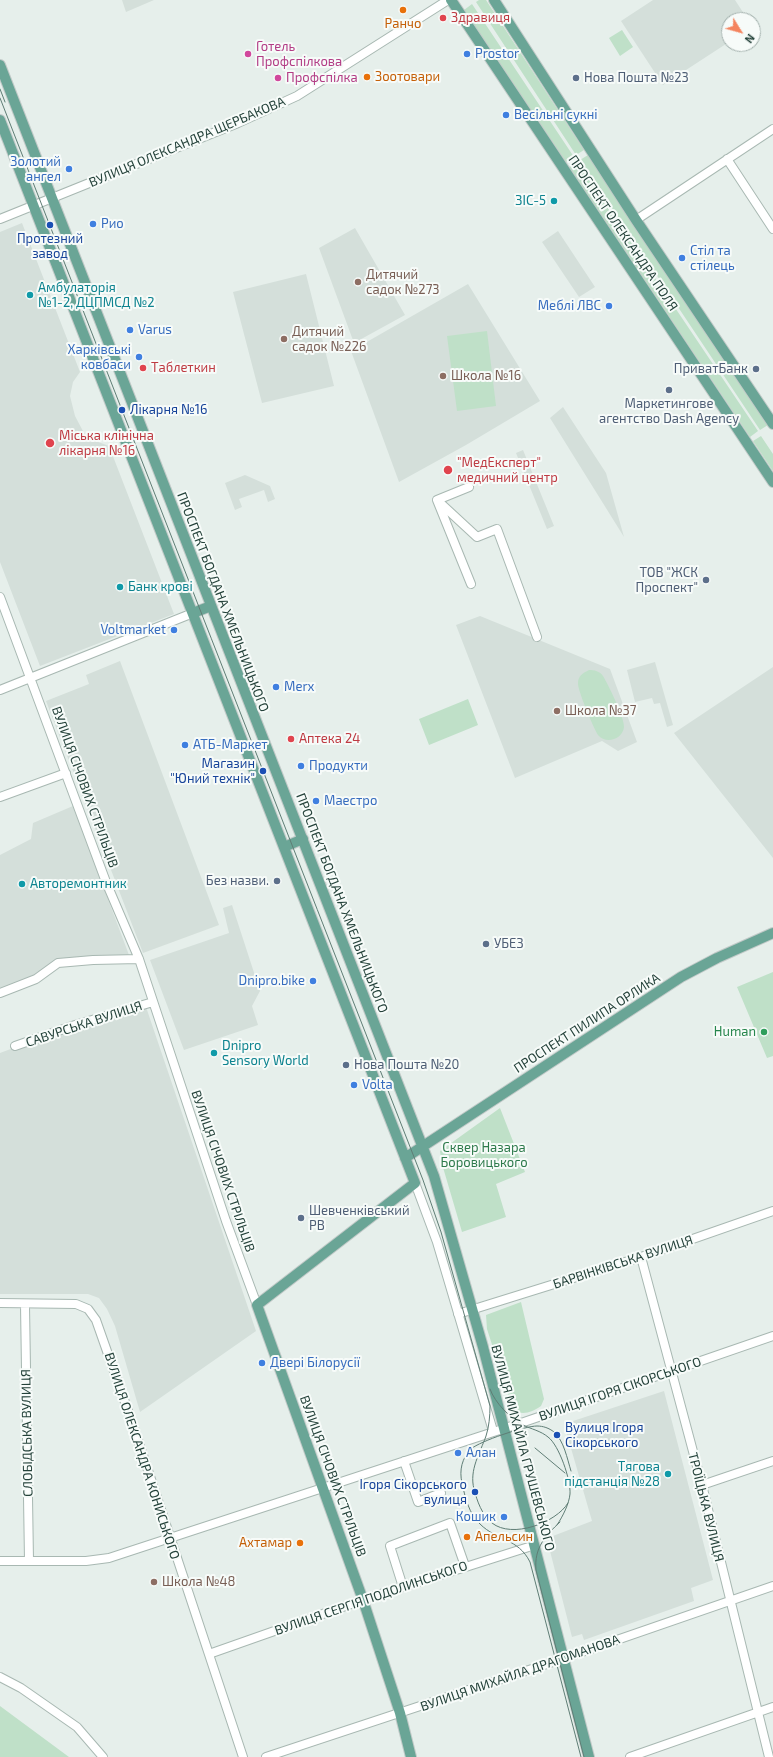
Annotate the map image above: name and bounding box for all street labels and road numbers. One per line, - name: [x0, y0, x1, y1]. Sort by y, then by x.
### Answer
- street label: ВУЛИЦЯ ОЛЕКСАНДРА ЩЕРБАКОВА: [87, 93, 287, 191]
- street label: ПРОСПЕКТ ОЛЕКСАНДРА ПОЛЯ: [565, 152, 681, 314]
- street label: ПРОСПЕКТ БОГДАНА ХМЕЛЬНИЦЬКОГО: [174, 490, 272, 714]
- street label: ВУЛИЦЯ СІЧОВИХ СТРІЛЬЦІВ: [49, 704, 121, 870]
- street label: ПРОСПЕКТ БОГДАНА ХМЕЛЬНИЦЬКОГО: [293, 791, 391, 1015]
- street label: ПРОСПЕКТ ПИЛИПА ОРЛИКА: [511, 970, 663, 1076]
- street label: САВУРСЬКА ВУЛИЦЯ: [24, 998, 144, 1050]
- street label: ВУЛИЦЯ СІЧОВИХ СТРІЛЬЦІВ: [188, 1088, 258, 1254]
- street label: БАРВІНКІВСЬКА ВУЛИЦЯ: [551, 1232, 695, 1292]
- street label: ВУЛИЦЯ МИХАЙЛА ГРУШЕВСЬКОГО: [488, 1343, 558, 1553]
- street label: ВУЛИЦЯ ОЛЕКСАНДРА КОНИСЬКОГО: [101, 1351, 183, 1561]
- street label: ВУЛИЦЯ ІГОРЯ СІКОРСЬКОГО: [537, 1354, 703, 1424]
- street label: СЛОБІДСЬКА ВУЛИЦЯ: [18, 1369, 36, 1497]
- street label: ВУЛИЦЯ СІЧОВИХ СТРІЛЬЦІВ: [297, 1393, 369, 1559]
- street label: ТРОЇЦЬКА ВУЛИЦЯ: [685, 1451, 727, 1563]
- street label: ВУЛИЦЯ СЕРГІЯ ПОДОЛИНСЬКОГО: [272, 1558, 470, 1638]
- street label: ВУЛИЦЯ МИХАЙЛА ДРАГОМАНОВА: [418, 1631, 622, 1715]

